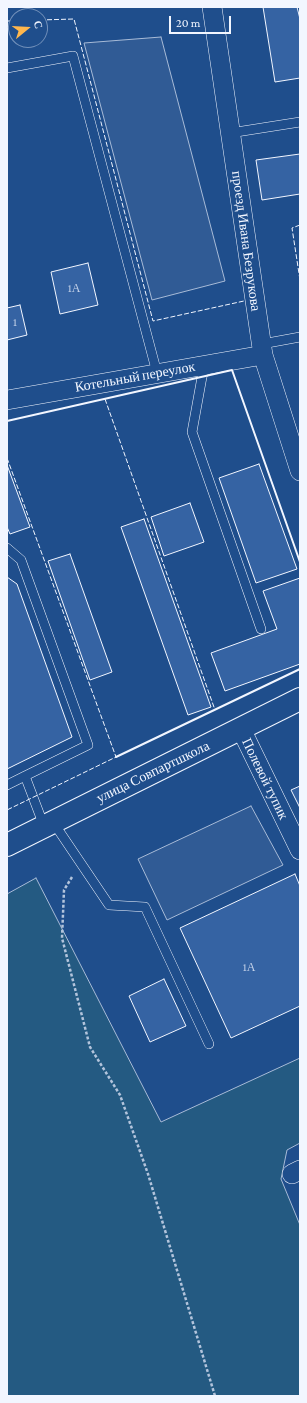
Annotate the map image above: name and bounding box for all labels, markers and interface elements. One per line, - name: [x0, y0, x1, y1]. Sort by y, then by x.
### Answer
- north arrow: [8, 8, 48, 48]
- scale bar: [171, 8, 233, 34]
- text: 20 m: [176, 16, 200, 30]
- text: С: [32, 19, 45, 30]
- street label: проезд Ивана Безрукова: [228, 170, 264, 312]
- house number: 1А: [68, 281, 80, 295]
- house number: 1: [13, 315, 17, 329]
- street label: Котельный переулок: [74, 358, 196, 396]
- street label: Полевой тупик: [238, 736, 292, 822]
- street label: улица Совпартшкола: [94, 737, 212, 807]
- house number: 1А: [243, 960, 255, 974]

